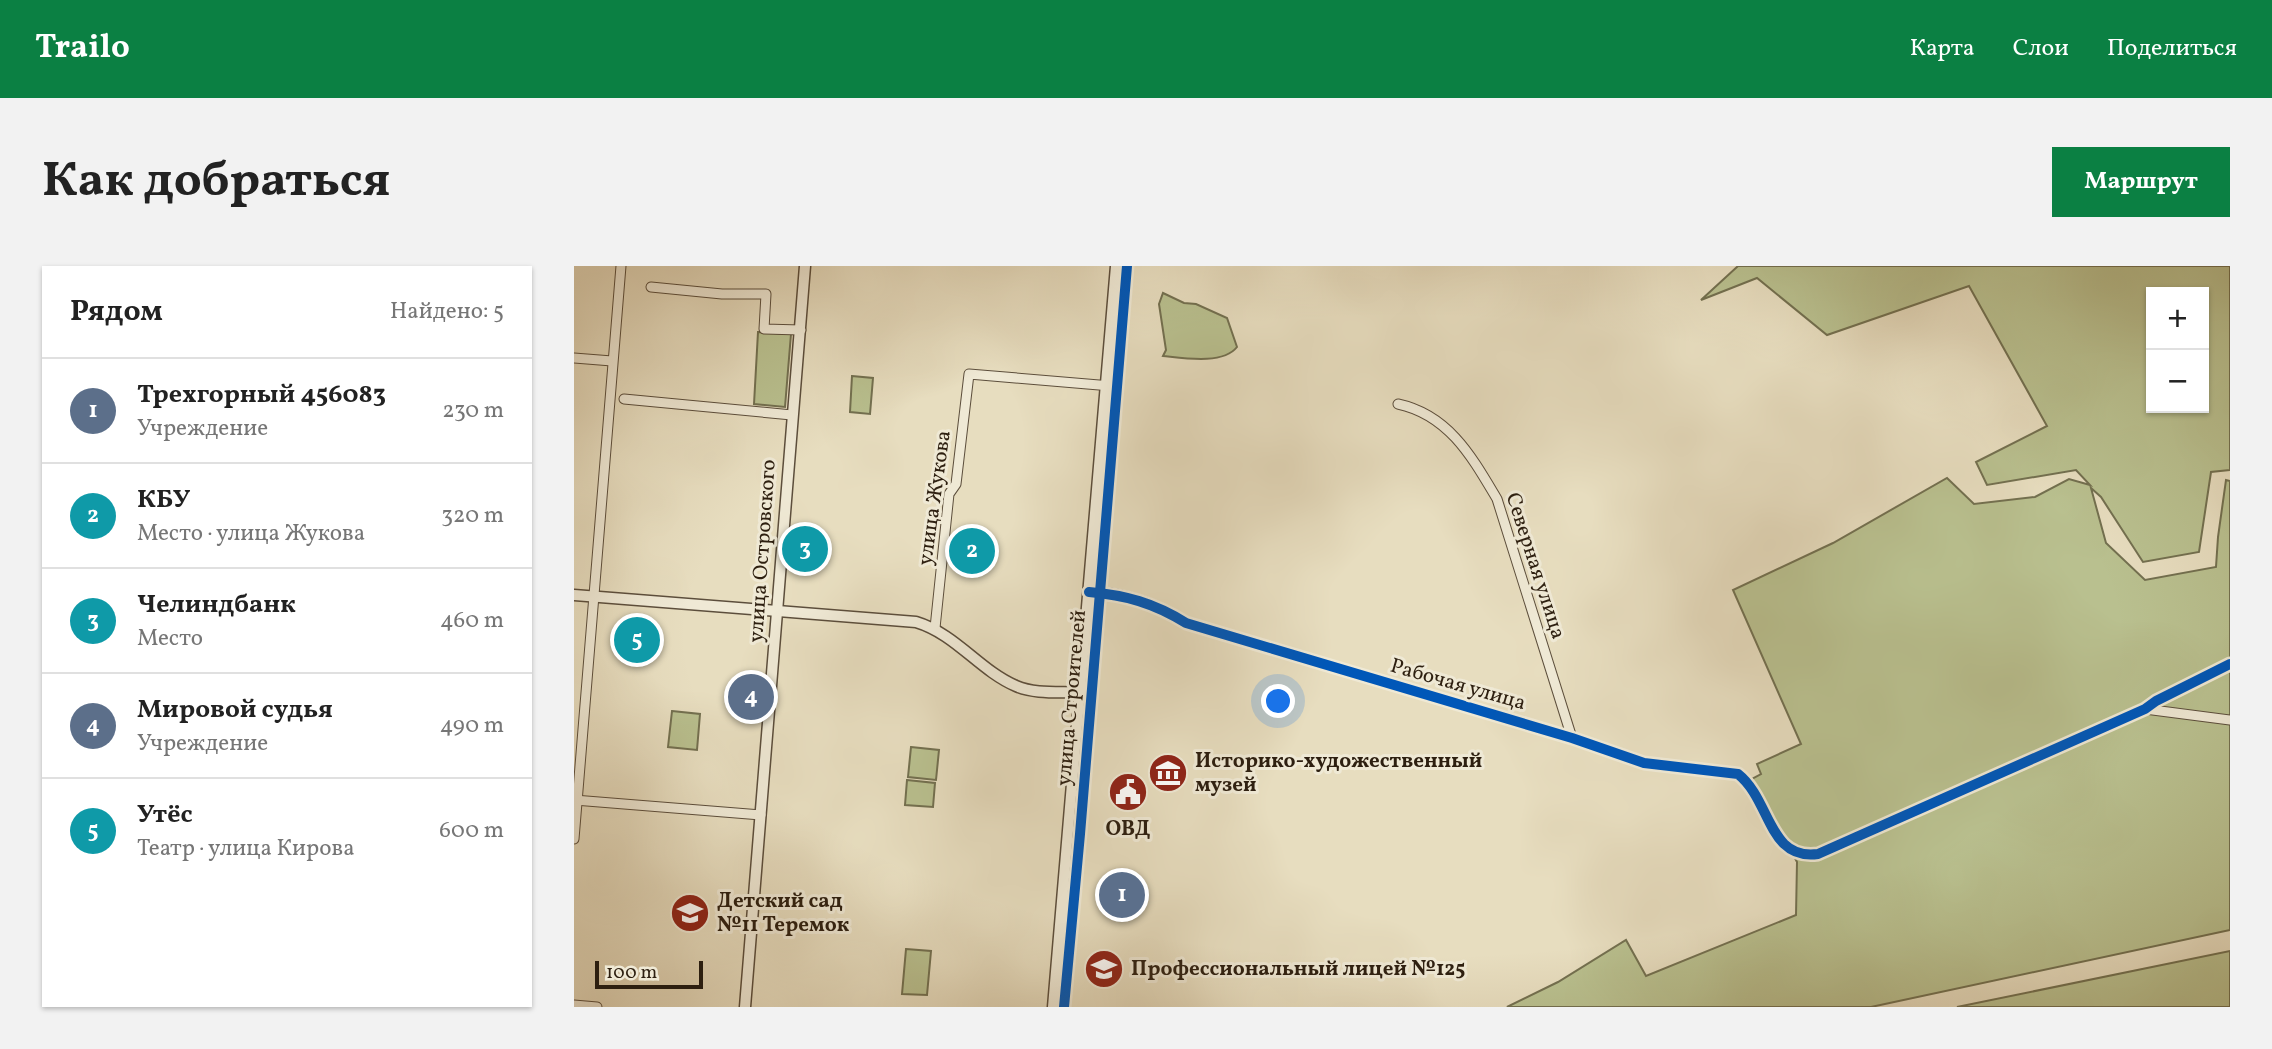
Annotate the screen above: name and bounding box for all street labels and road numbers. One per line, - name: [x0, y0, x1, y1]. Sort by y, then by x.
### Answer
- street label: улица Жукова: [911, 429, 959, 567]
- street label: улица Островского: [742, 458, 784, 644]
- street label: Северная улица: [1498, 489, 1572, 643]
- street label: улица Строителей: [1050, 609, 1094, 787]
- street label: Рабочая улица: [1387, 652, 1529, 718]

